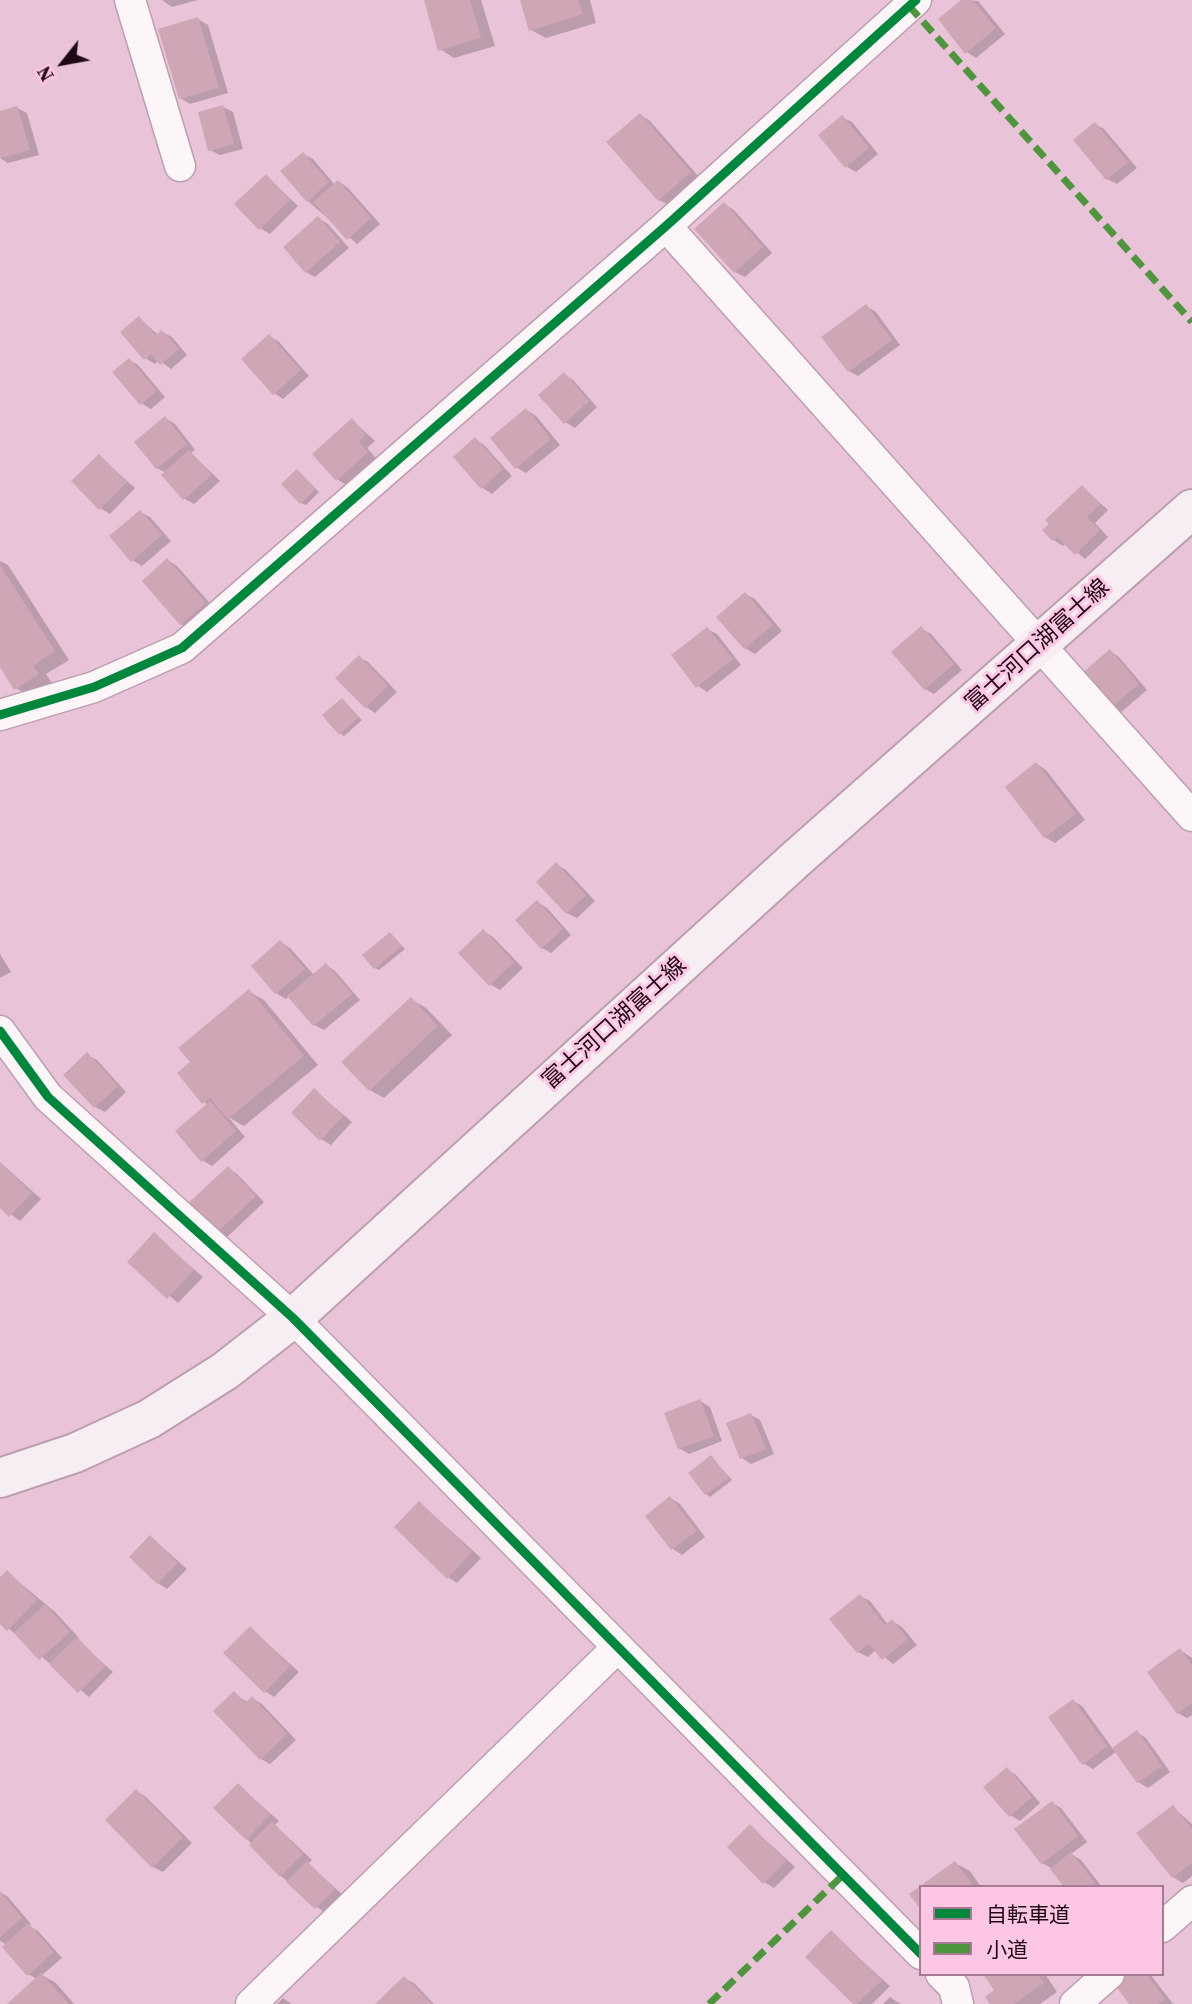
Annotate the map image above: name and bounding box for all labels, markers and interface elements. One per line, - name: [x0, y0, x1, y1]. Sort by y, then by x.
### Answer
- north arrow: [28, 28, 98, 98]
- text: N: [30, 61, 60, 86]
- street label: 富士河口湖富士線: [960, 574, 1116, 718]
- street label: 富士河口湖富士線: [537, 952, 693, 1096]
- legend: [919, 1885, 1164, 1976]
- text: 自転車道: [986, 1900, 1070, 1929]
- text: 小道: [986, 1935, 1028, 1964]

